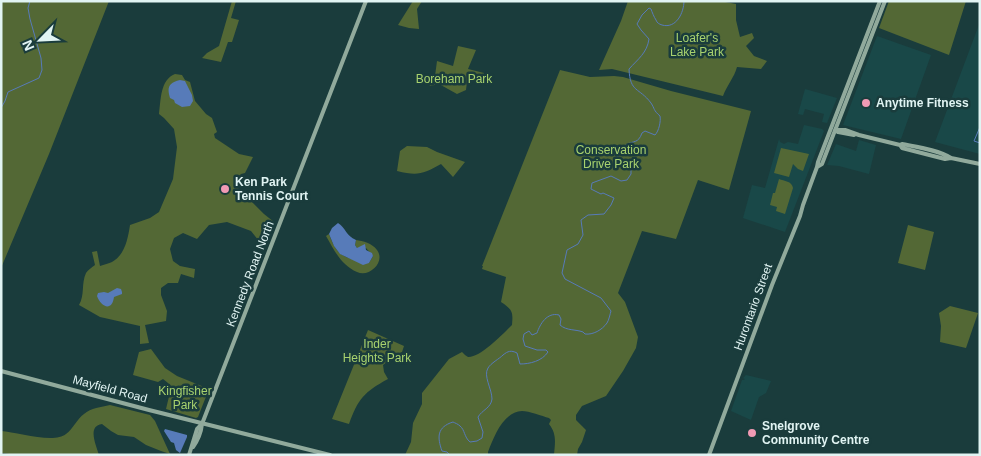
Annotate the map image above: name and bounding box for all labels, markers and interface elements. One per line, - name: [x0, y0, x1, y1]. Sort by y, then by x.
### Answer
- north arrow: [15, 15, 65, 65]
- park label: Loafer's Lake Park: [670, 31, 725, 59]
- text: N: [19, 37, 37, 53]
- park label: Boreham Park: [416, 72, 493, 86]
- place label: Anytime Fitness: [876, 96, 969, 110]
- marker: Anytime Fitness: [860, 97, 872, 109]
- park label: Conservation Drive Park: [576, 143, 646, 171]
- place label: Ken Park Tennis Court: [235, 175, 308, 203]
- marker: Ken Park Tennis Court: [219, 183, 231, 195]
- street label: Kennedy Road North: [223, 219, 277, 329]
- street label: Hurontario Street: [731, 261, 775, 352]
- park label: Inder Heights Park: [343, 337, 412, 365]
- street label: Mayfield Road: [71, 372, 149, 406]
- park label: Kingfisher Park: [158, 384, 212, 412]
- place label: Snelgrove Community Centre: [762, 419, 870, 447]
- marker: Snelgrove Community Centre: [746, 427, 758, 439]

